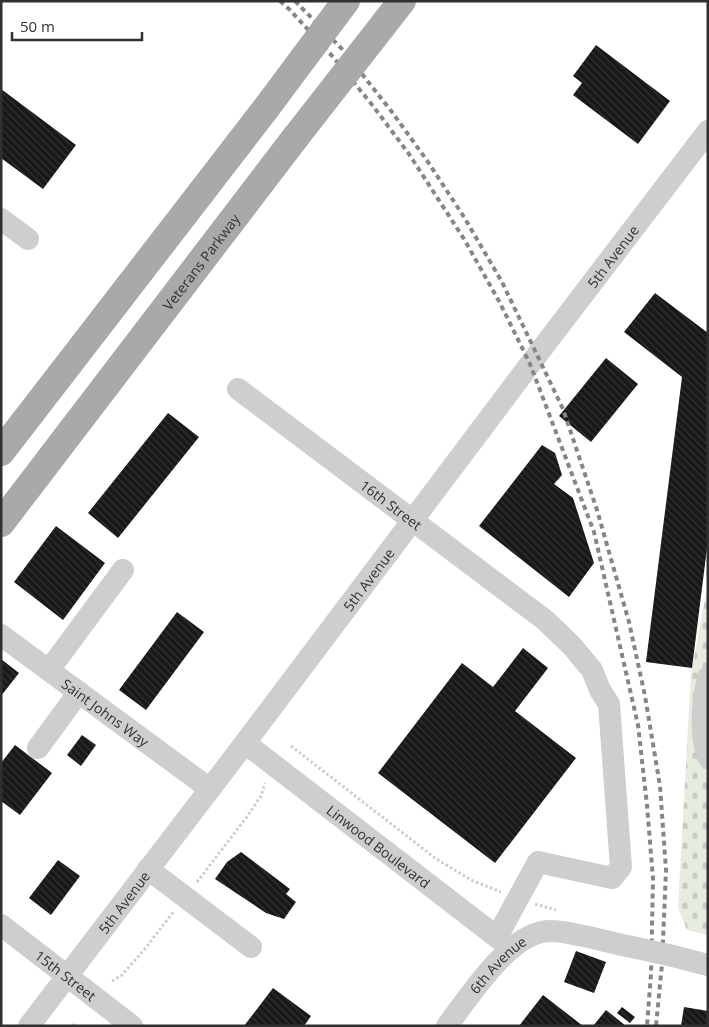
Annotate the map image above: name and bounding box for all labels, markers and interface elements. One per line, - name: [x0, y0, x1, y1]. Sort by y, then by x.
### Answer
- scale bar: [12, 10, 142, 42]
- text: 50 m: [20, 16, 55, 36]
- street label: Veterans Parkway: [158, 209, 244, 314]
- street label: 5th Avenue: [582, 221, 643, 291]
- street label: 16th Street: [357, 475, 426, 534]
- street label: 5th Avenue: [338, 544, 398, 615]
- street label: Saint Johns Way: [58, 674, 154, 751]
- street label: Linwood Boulevard: [323, 800, 435, 892]
- street label: 5th Avenue: [94, 867, 154, 937]
- street label: 6th Avenue: [465, 931, 530, 997]
- street label: 15th Street: [31, 945, 100, 1005]

